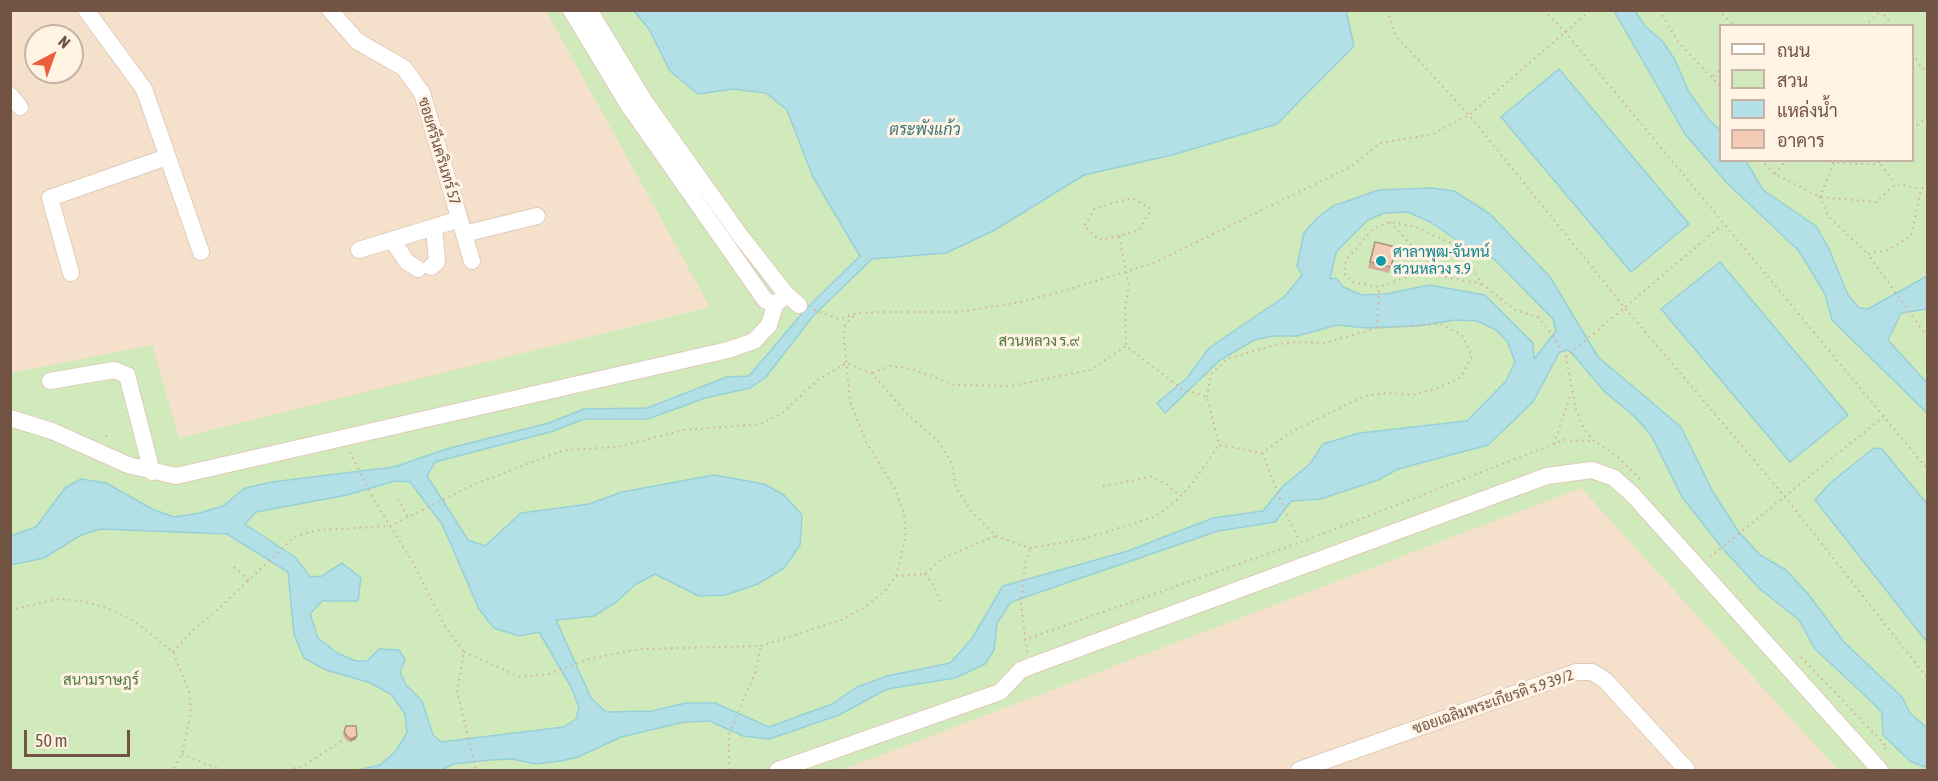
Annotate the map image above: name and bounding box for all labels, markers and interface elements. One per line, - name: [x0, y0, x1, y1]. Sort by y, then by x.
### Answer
- north arrow: [24, 24, 84, 84]
- legend: [1719, 24, 1914, 162]
- text: N: [55, 32, 74, 52]
- text: ถนน: [1777, 40, 1810, 61]
- text: สวน: [1777, 70, 1808, 91]
- street label: ซอยศรีนครินทร์ 57: [414, 95, 464, 207]
- text: แหล่งน้ำ: [1777, 100, 1838, 121]
- water label: ตระพังแก้ว: [889, 120, 961, 140]
- text: อาคาร: [1777, 130, 1825, 151]
- place label: ศาลาพุฒ-จันทน์ สวนหลวง ร.9: [1393, 243, 1490, 278]
- marker: ศาลาพุฒ-จันทน์ สวนหลวง ร.9: [1374, 254, 1388, 268]
- park label: สวนหลวง ร.๙: [998, 332, 1080, 350]
- street label: ซอยเฉลิมพระเกียรติ ร.9 39/2: [1410, 666, 1576, 738]
- park label: สนามราษฎร์: [63, 671, 139, 689]
- scale bar: [27, 718, 134, 756]
- text: 50 m: [35, 730, 67, 751]

